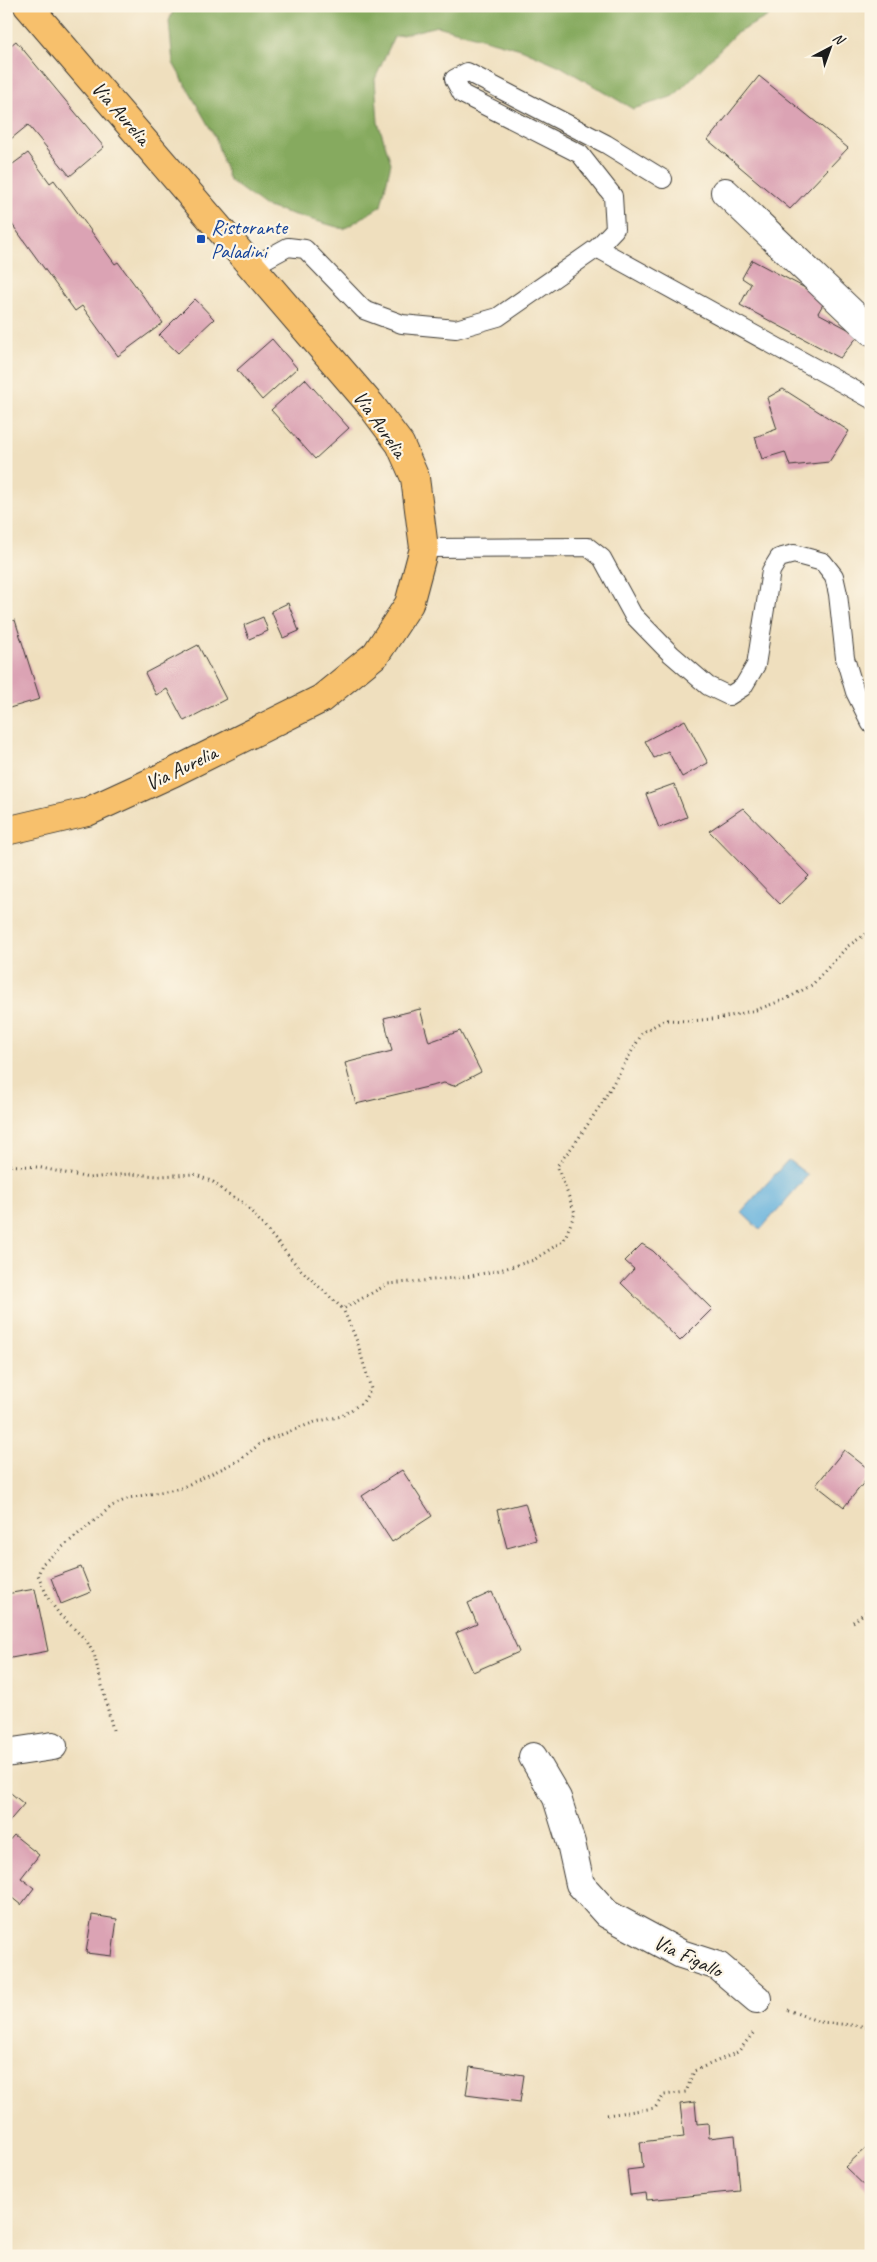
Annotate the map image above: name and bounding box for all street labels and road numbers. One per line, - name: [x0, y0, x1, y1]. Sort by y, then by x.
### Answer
- street label: Via Aurelia: [86, 76, 157, 152]
- street label: Via Aurelia: [347, 385, 414, 465]
- street label: Via Aurelia: [141, 739, 223, 796]
- street label: Via Figallo: [650, 1929, 729, 1984]

